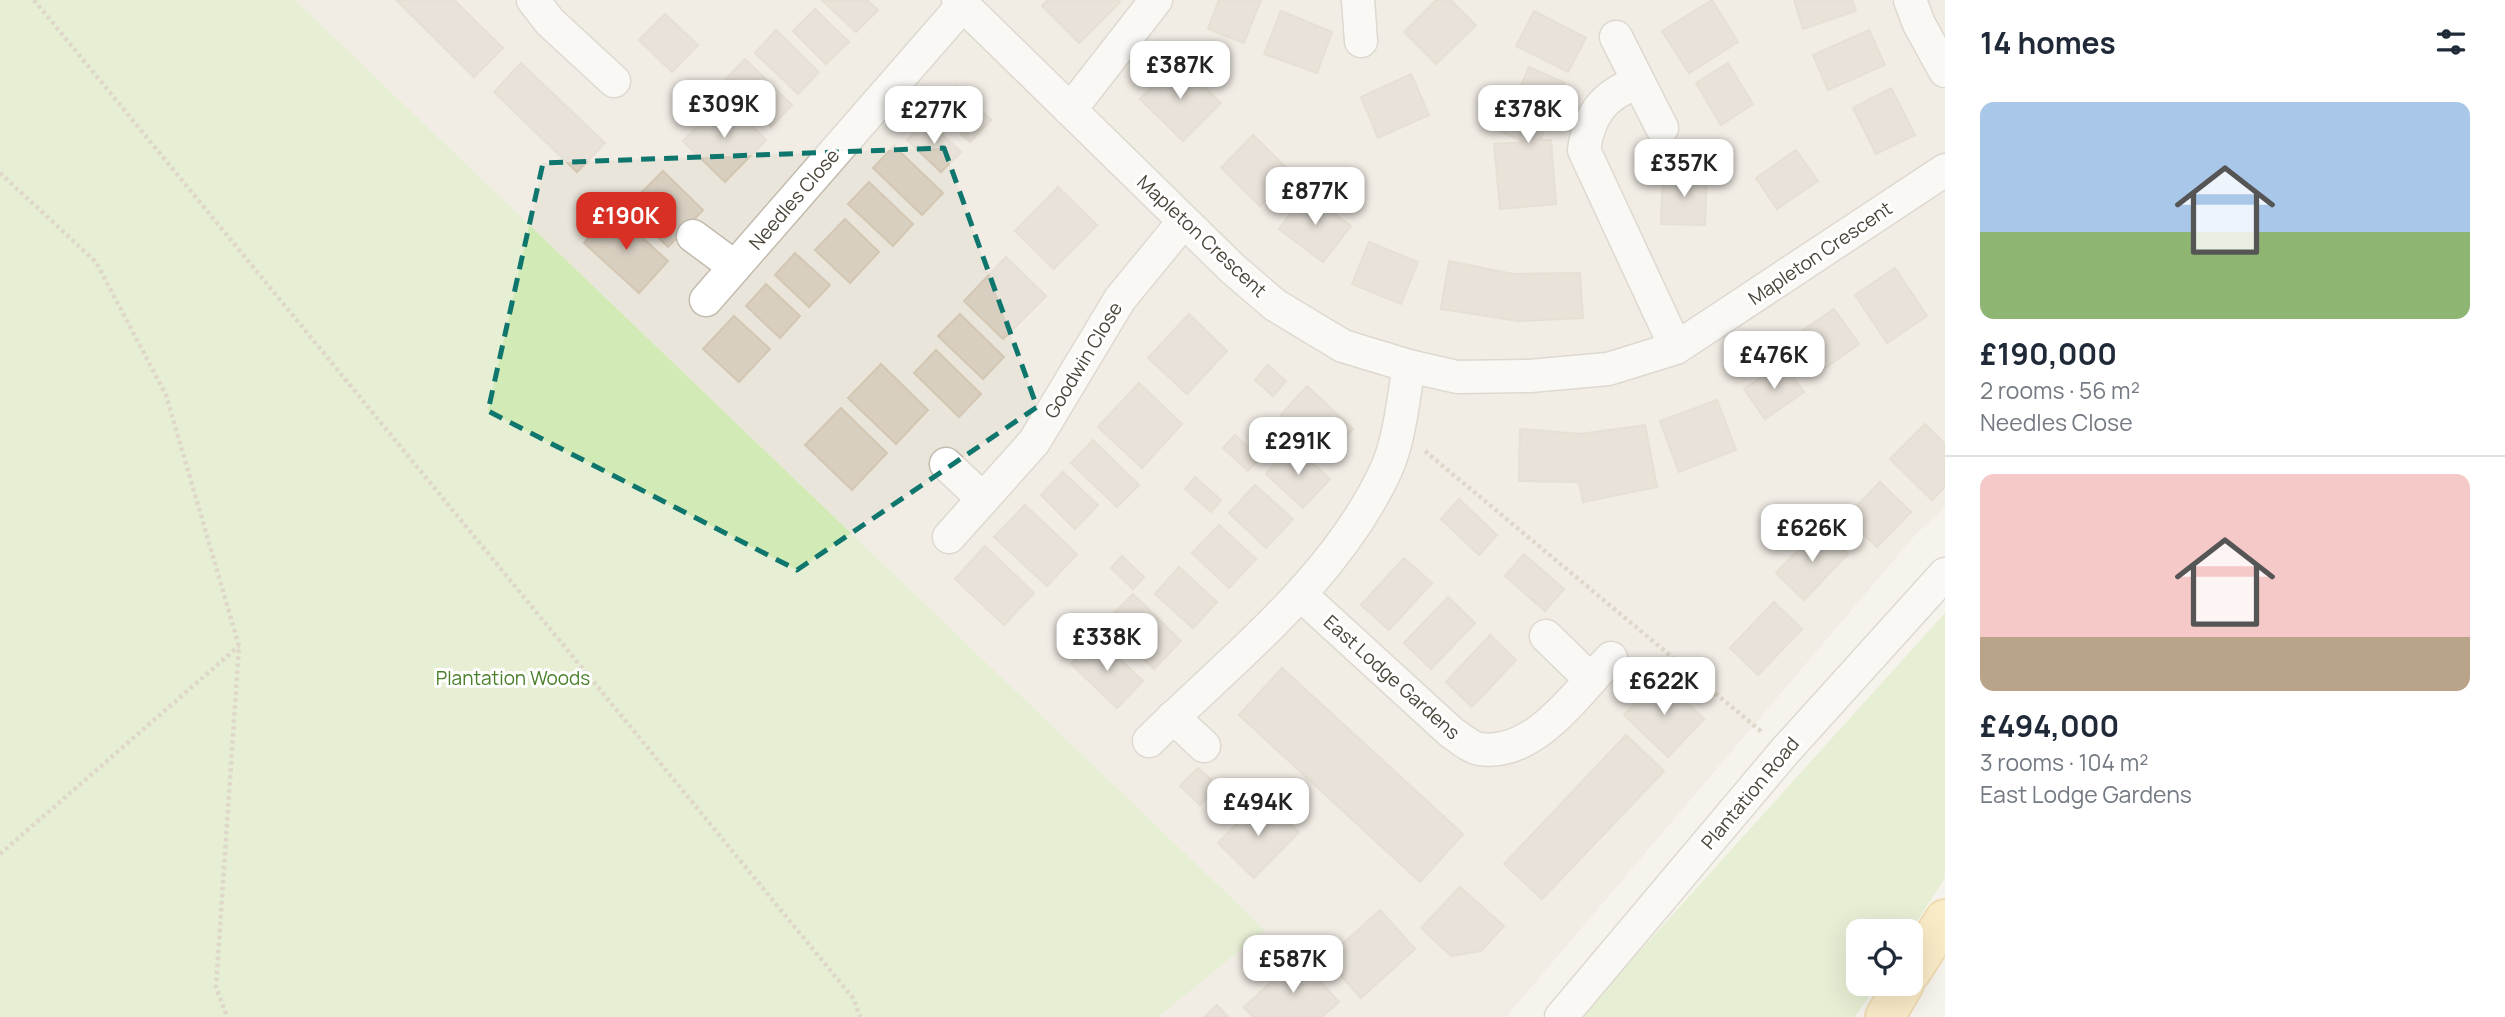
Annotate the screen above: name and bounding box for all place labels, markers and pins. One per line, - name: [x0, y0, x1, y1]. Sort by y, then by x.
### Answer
- pin: £387K: [1131, 42, 1229, 101]
- pin: £309K: [675, 80, 773, 140]
- pin: £277K: [885, 86, 983, 146]
- pin: £378K: [1479, 86, 1577, 145]
- pin: £357K: [1635, 140, 1733, 199]
- pin: £877K: [1266, 168, 1364, 227]
- pin: £190K: [577, 192, 675, 252]
- pin: £476K: [1725, 332, 1823, 391]
- pin: £291K: [1249, 418, 1347, 477]
- pin: £626K: [1763, 504, 1861, 564]
- pin: £338K: [1058, 614, 1156, 673]
- pin: £622K: [1615, 658, 1713, 717]
- pin: £494K: [1209, 778, 1307, 838]
- pin: £587K: [1244, 936, 1342, 995]

